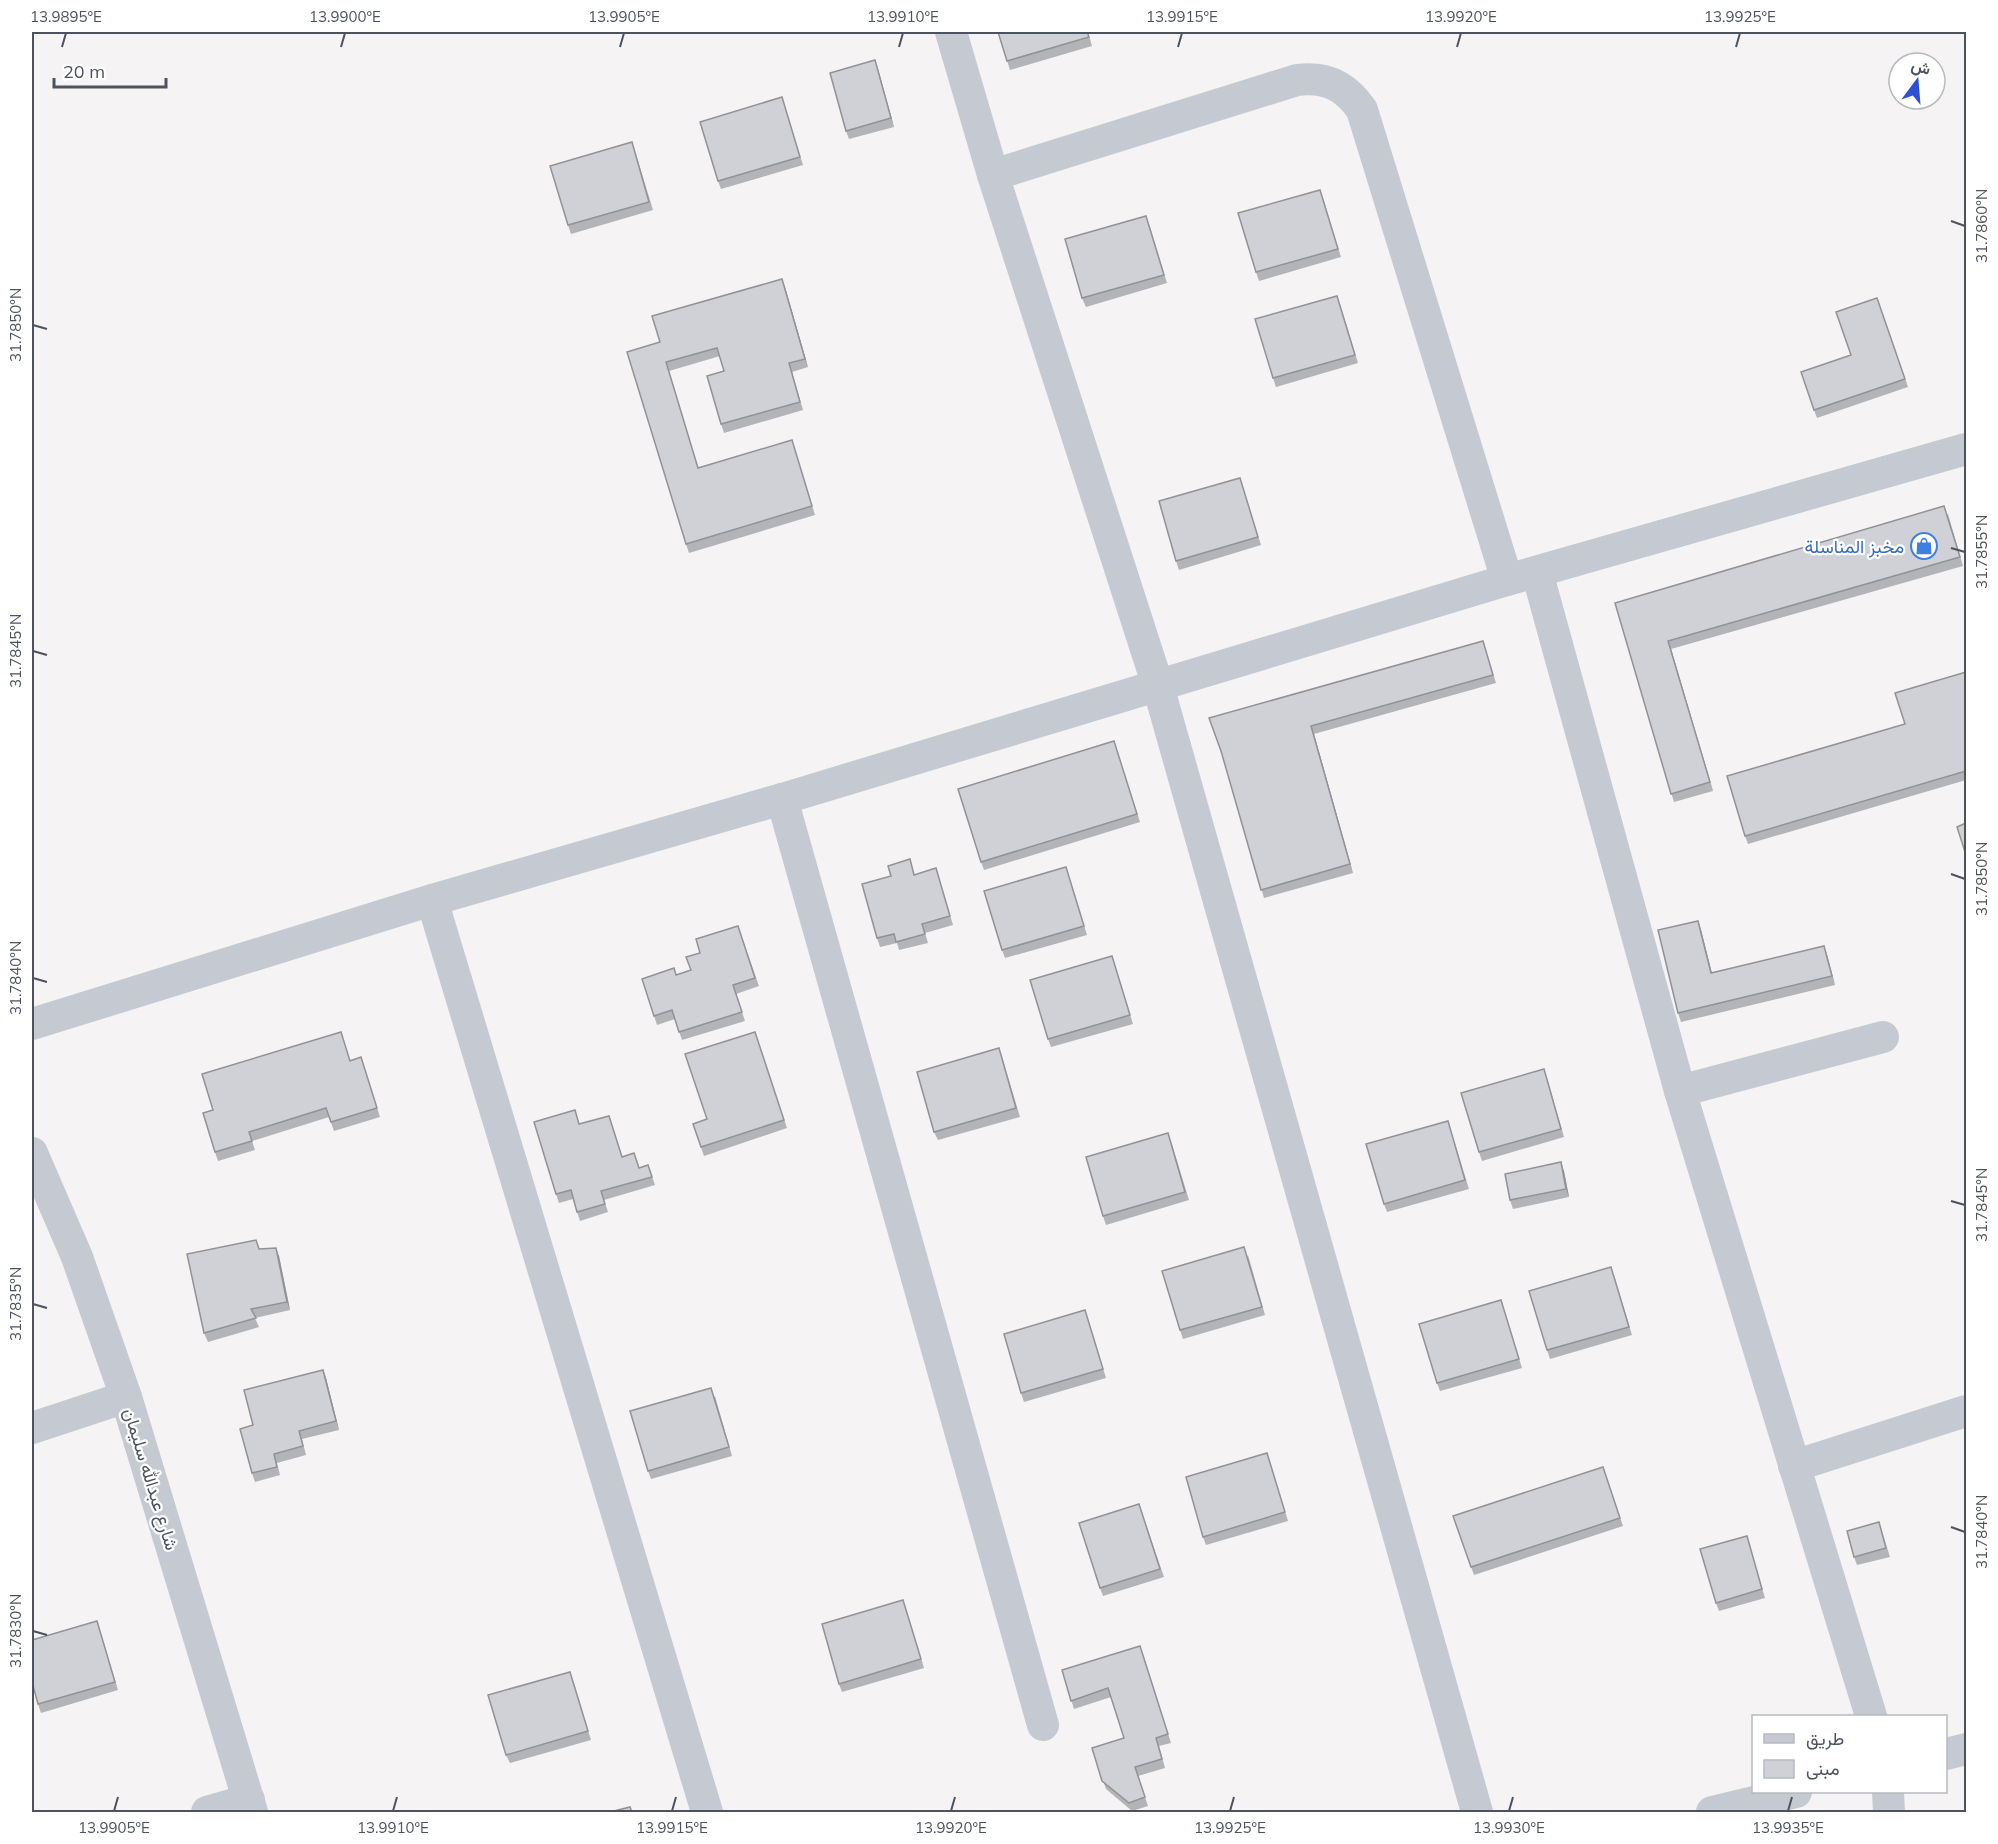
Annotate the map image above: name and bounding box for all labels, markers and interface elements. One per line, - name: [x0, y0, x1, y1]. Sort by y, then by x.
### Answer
- text: 13.9895°E: [30, 7, 102, 26]
- text: 13.9900°E: [309, 7, 381, 26]
- text: 13.9905°E: [588, 7, 660, 26]
- text: 13.9910°E: [867, 7, 939, 26]
- text: 13.9915°E: [1146, 7, 1218, 26]
- text: 13.9920°E: [1425, 7, 1497, 26]
- text: 13.9925°E: [1704, 7, 1776, 26]
- scale bar: [54, 51, 166, 89]
- north arrow: [1887, 51, 1947, 111]
- text: ش: [1909, 54, 1933, 79]
- text: 20 m: [63, 60, 105, 83]
- text: 31.7860°N: [1972, 189, 1991, 263]
- text: 31.7850°N: [6, 288, 25, 362]
- text: 31.7855°N: [1972, 515, 1991, 589]
- shop icon: مخبز المناسلة: [1909, 531, 1939, 561]
- place label: مخبز المناسلة: [1805, 535, 1904, 558]
- text: 31.7845°N: [6, 614, 25, 688]
- text: 31.7850°N: [1972, 842, 1991, 916]
- text: 31.7840°N: [6, 941, 25, 1015]
- text: 31.7845°N: [1972, 1168, 1991, 1242]
- text: 31.7835°N: [6, 1267, 25, 1341]
- street label: شارع عبدالله سليمان: [118, 1405, 184, 1553]
- text: 31.7840°N: [1972, 1495, 1991, 1569]
- text: 31.7830°N: [6, 1594, 25, 1668]
- legend: [1752, 1715, 1947, 1793]
- text: طريق: [1806, 1727, 1844, 1750]
- text: مبنى: [1806, 1757, 1840, 1780]
- text: 13.9905°E: [78, 1818, 150, 1837]
- text: 13.9910°E: [357, 1818, 429, 1837]
- text: 13.9915°E: [636, 1818, 708, 1837]
- text: 13.9920°E: [915, 1818, 987, 1837]
- text: 13.9925°E: [1194, 1818, 1266, 1837]
- text: 13.9930°E: [1473, 1818, 1545, 1837]
- text: 13.9935°E: [1752, 1818, 1824, 1837]

